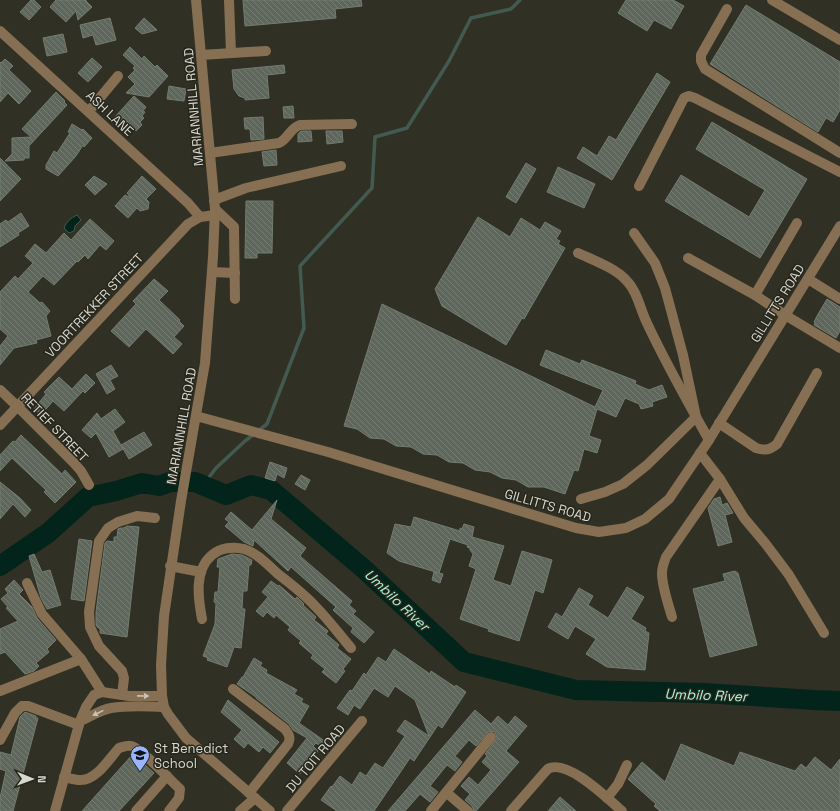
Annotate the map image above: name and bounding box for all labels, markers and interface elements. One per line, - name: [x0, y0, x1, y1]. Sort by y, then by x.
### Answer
- street label: MARIANNHILL ROAD: [180, 47, 207, 167]
- street label: ASH LANE: [82, 87, 137, 140]
- street label: VOORTREKKER STREET: [41, 249, 148, 361]
- street label: GILLITTS ROAD: [747, 261, 808, 346]
- street label: MARIANNHILL ROAD: [163, 366, 200, 486]
- street label: RETIEF STREET: [17, 389, 92, 466]
- street label: GILLITTS ROAD: [503, 485, 593, 526]
- water label: Umbilo River: [361, 565, 435, 636]
- water label: Umbilo River: [664, 685, 749, 705]
- one-way arrow: [137, 693, 149, 700]
- one-way arrow: [93, 710, 104, 716]
- street label: DU TOIT ROAD: [282, 721, 349, 796]
- place label: St Benedict School: [154, 740, 228, 772]
- school or university icon: St Benedict School: [129, 744, 151, 772]
- north arrow: [12, 759, 52, 799]
- text: N: [35, 775, 49, 783]

